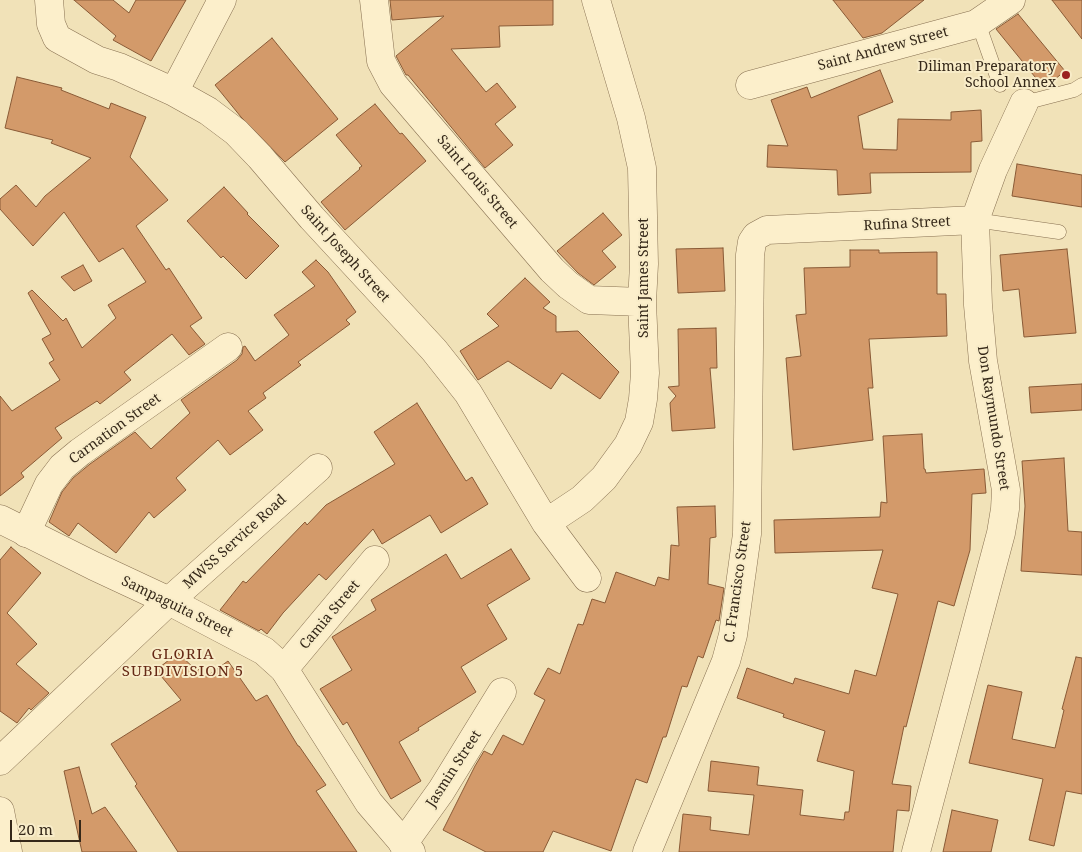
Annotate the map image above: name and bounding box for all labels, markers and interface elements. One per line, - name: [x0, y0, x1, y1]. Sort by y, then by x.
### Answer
- street label: Saint Andrew Street: [816, 24, 950, 74]
- place label: Diliman Preparatory School Annex: [918, 59, 1056, 92]
- marker: Diliman Preparatory School Annex: [1060, 69, 1072, 81]
- street label: Saint Louis Street: [433, 132, 521, 232]
- street label: Saint Joseph Street: [297, 202, 393, 306]
- street label: Rufina Street: [863, 213, 951, 235]
- street label: Saint James Street: [636, 218, 652, 338]
- street label: Don Raymundo Street: [973, 345, 1013, 491]
- street label: Carnation Street: [66, 390, 164, 468]
- street label: MWSS Service Road: [180, 491, 290, 593]
- street label: C. Francisco Street: [721, 520, 755, 644]
- street label: Sampaguita Street: [119, 573, 235, 641]
- street label: Camia Street: [296, 577, 364, 653]
- district label: GLORIA SUBDIVISION 5: [120, 646, 246, 681]
- street label: Jasmin Street: [423, 727, 485, 811]
- scale bar: [12, 810, 84, 842]
- text: 20 m: [18, 819, 53, 839]

